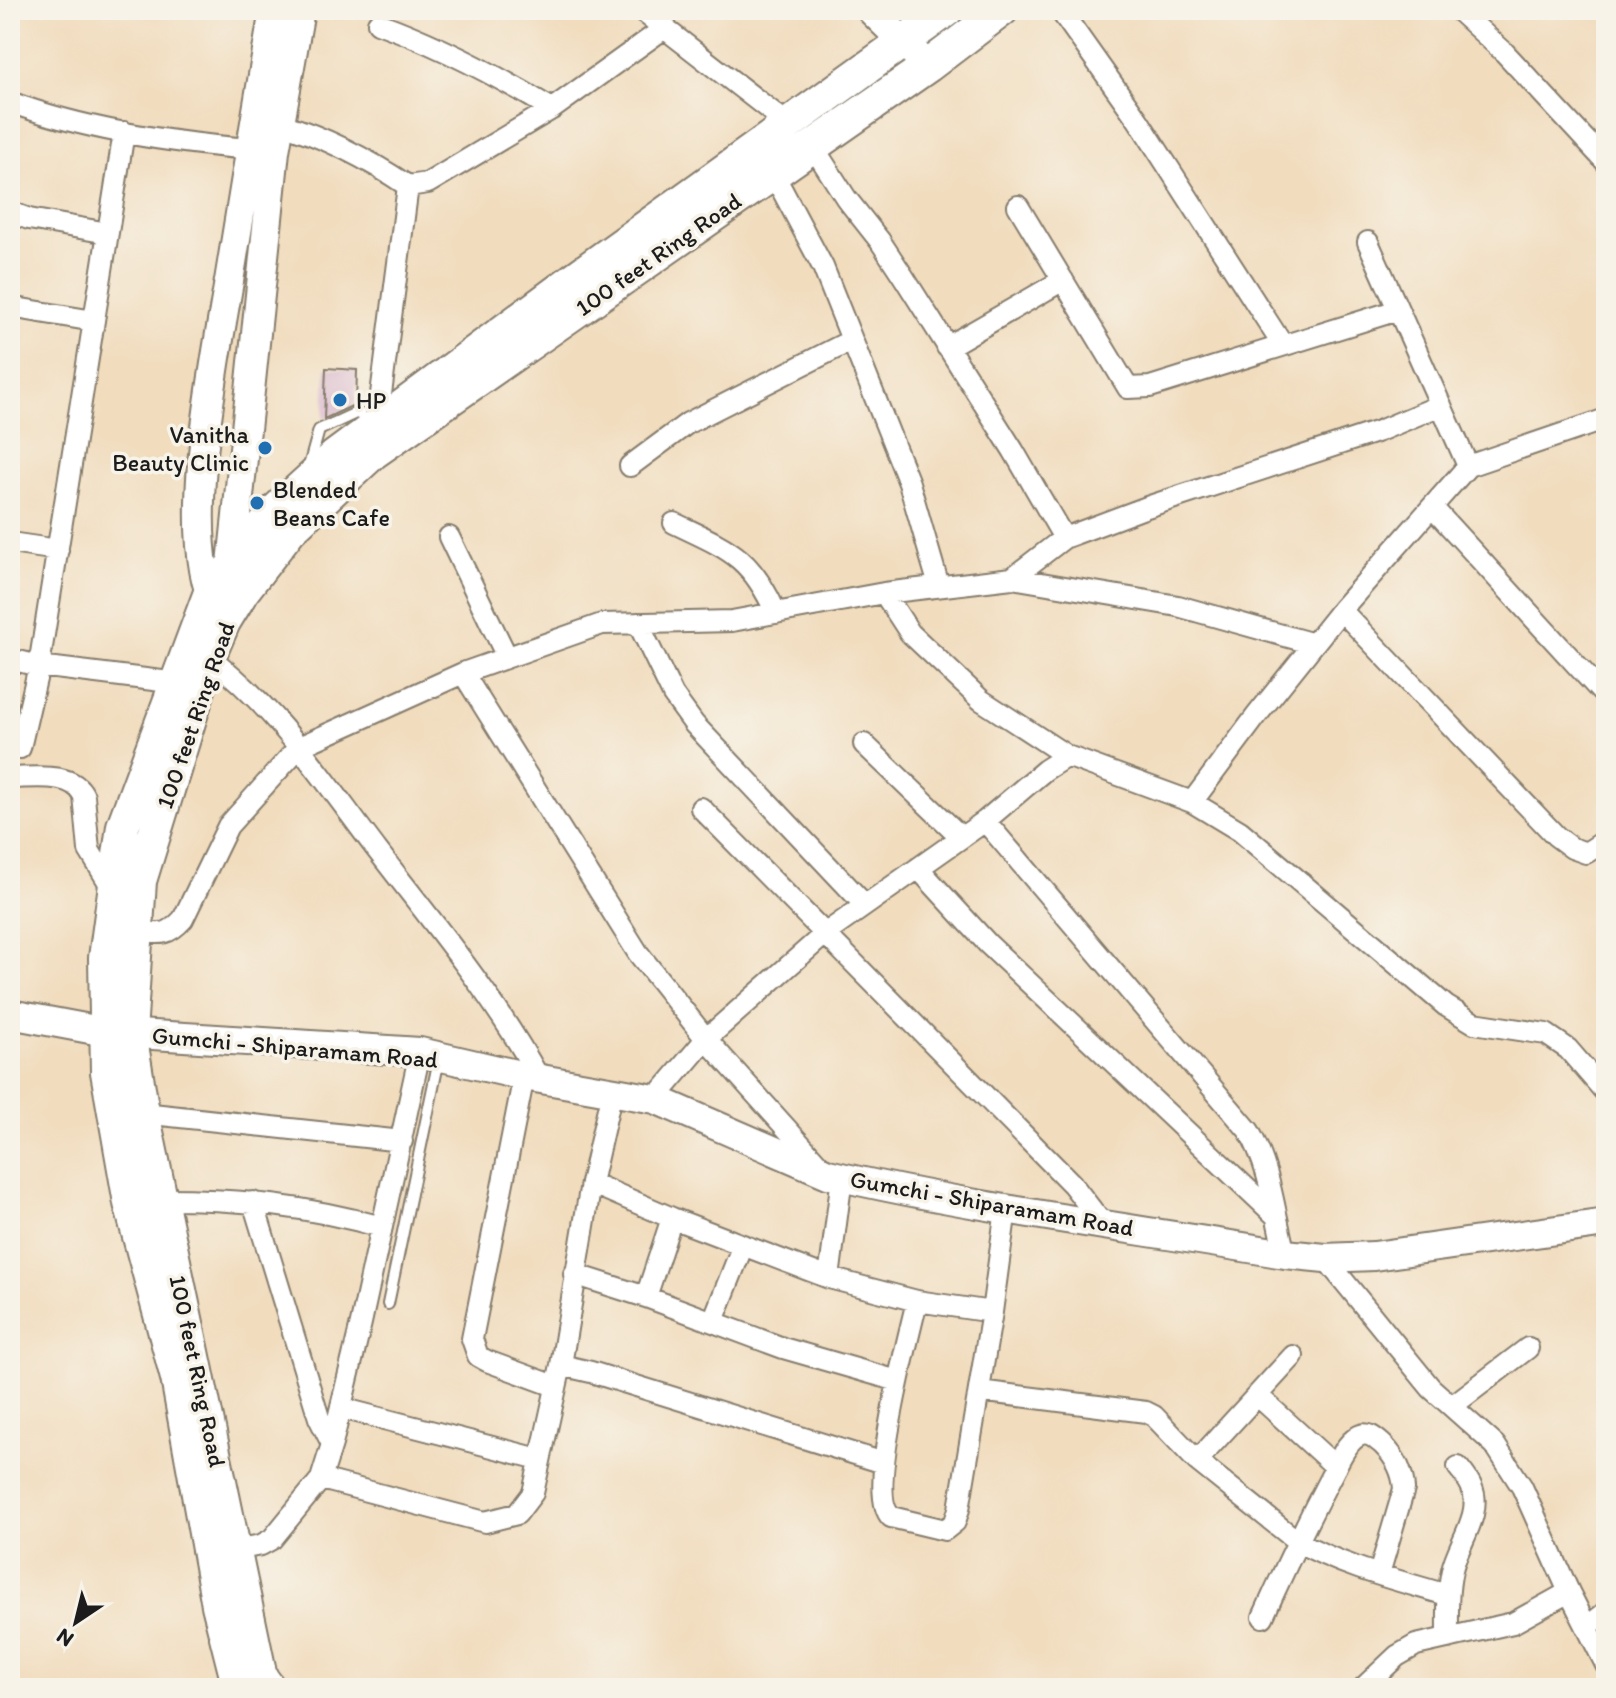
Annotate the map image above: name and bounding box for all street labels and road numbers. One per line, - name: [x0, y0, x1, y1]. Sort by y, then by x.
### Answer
- street label: 100 feet Ring Road: [570, 186, 747, 322]
- street label: 100 feet Ring Road: [149, 618, 241, 812]
- street label: Gumchi - Shiparamam Road: [151, 1020, 439, 1074]
- street label: Gumchi - Shiparamam Road: [848, 1164, 1136, 1242]
- street label: 100 feet Ring Road: [163, 1272, 233, 1470]

